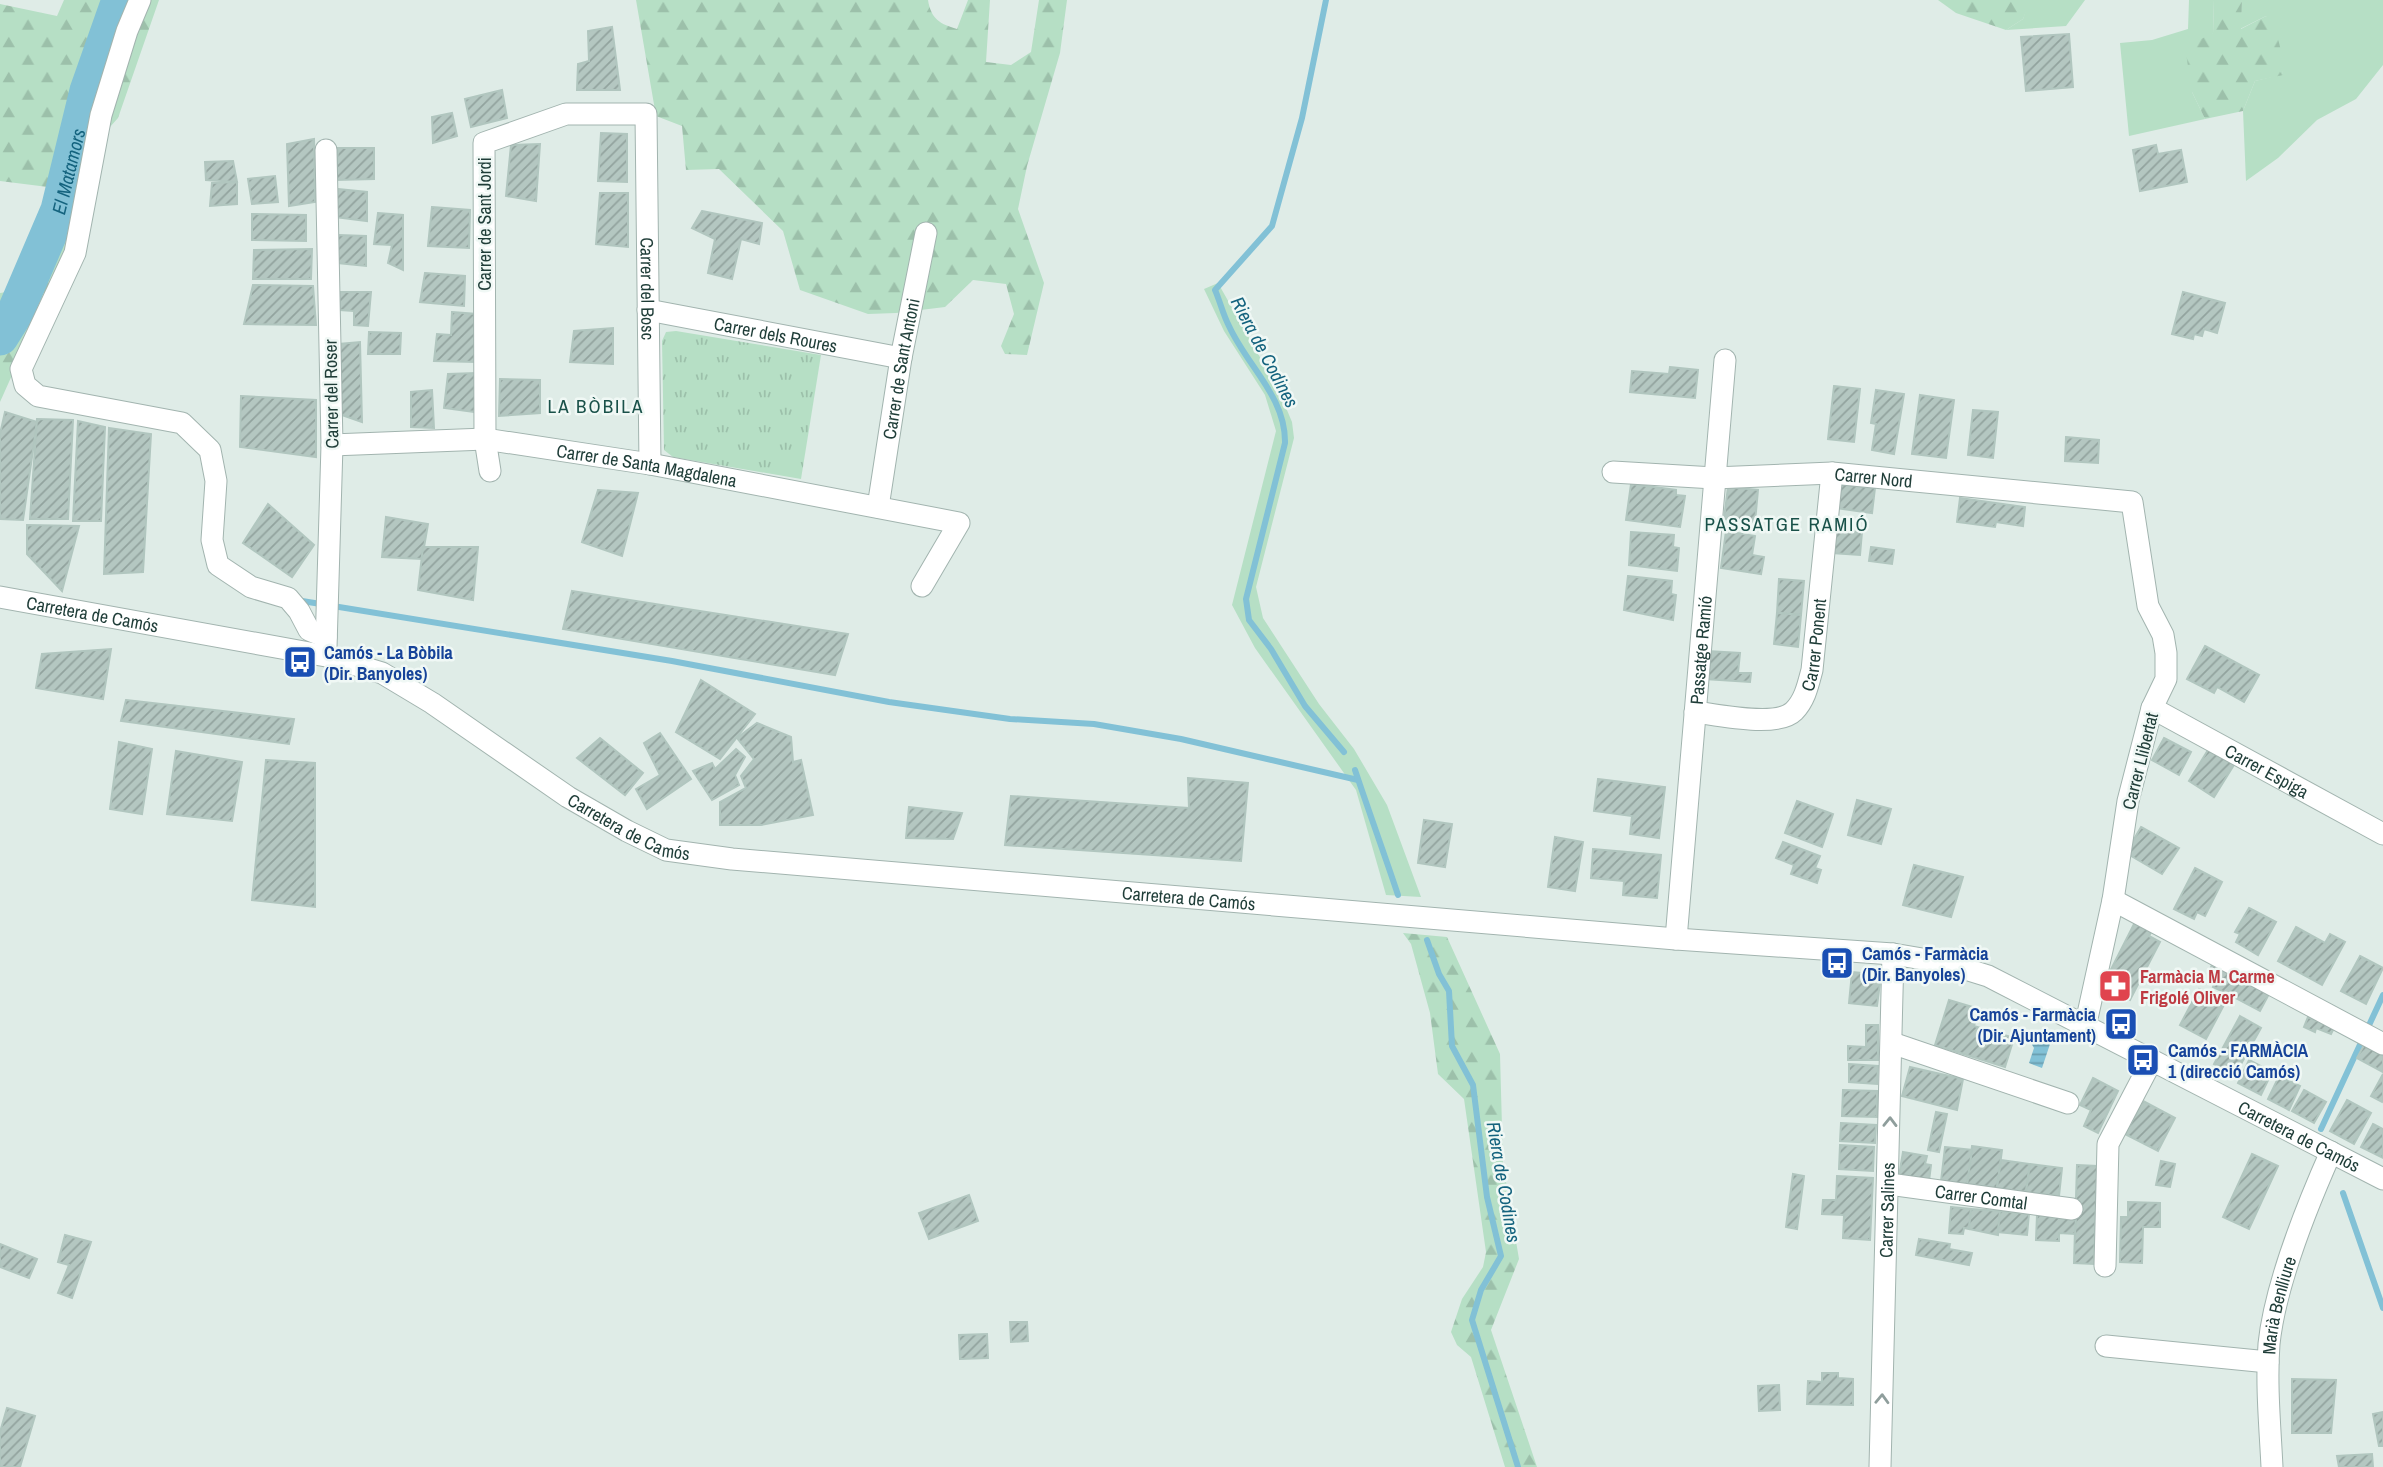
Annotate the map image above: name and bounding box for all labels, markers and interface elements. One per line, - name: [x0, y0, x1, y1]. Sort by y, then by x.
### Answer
- water label: El Matamors: [45, 126, 91, 217]
- street label: Carrer de Sant Jordi: [472, 157, 497, 291]
- street label: Carrer del Bosc: [635, 237, 661, 340]
- water label: Riera de Codines: [1225, 292, 1305, 412]
- street label: Carrer de Sant Antoni: [876, 296, 925, 441]
- street label: Carrer dels Roures: [712, 310, 839, 358]
- street label: Carrer del Roser: [318, 339, 344, 449]
- district label: LA BÒBILA: [548, 393, 644, 419]
- street label: Carrer de Santa Magdalena: [555, 438, 739, 493]
- street label: Carrer Nord: [1834, 461, 1914, 493]
- district label: PASSATGE RAMIÓ: [1704, 511, 1870, 537]
- street label: Carretera de Camós: [24, 590, 161, 638]
- street label: Passatge Ramió: [1683, 595, 1718, 706]
- street label: Carrer Ponent: [1794, 597, 1832, 694]
- place label: Camós - La Bòbila (Dir. Banyoles): [324, 640, 454, 686]
- bus stop icon: Camós - La Bòbila (Dir. Banyoles): [281, 643, 319, 681]
- street label: Carrer Llibertat: [2116, 710, 2164, 812]
- street label: Carrer Espiga: [2221, 738, 2313, 804]
- street label: Carretera de Camós: [563, 787, 691, 866]
- street label: Carretera de Camós: [1121, 880, 1257, 916]
- place label: Camós - Farmàcia (Dir. Banyoles): [1862, 941, 1989, 987]
- bus stop icon: Camós - Farmàcia (Dir. Banyoles): [1818, 944, 1856, 982]
- place label: Farmàcia M. Carme Frigolé Oliver: [2140, 964, 2275, 1010]
- pharmacy icon: Farmàcia M. Carme Frigolé Oliver: [2096, 967, 2134, 1005]
- place label: Camós - Farmàcia (Dir. Ajuntament): [1970, 1002, 2097, 1048]
- bus stop icon: Camós - Farmàcia (Dir. Ajuntament): [2102, 1005, 2140, 1043]
- place label: Camós - FARMÀCIA 1 (direcció Camós): [2168, 1038, 2309, 1084]
- bus stop icon: Camós - FARMÀCIA 1 (direcció Camós): [2124, 1041, 2162, 1079]
- street label: Carretera de Camós: [2234, 1094, 2364, 1178]
- one-way arrow: [1882, 1117, 1898, 1127]
- water label: Riera de Codines: [1481, 1120, 1527, 1245]
- street label: Carrer Salines: [1873, 1162, 1900, 1258]
- street label: Carrer Comtal: [1934, 1178, 2029, 1215]
- street label: Marià Benlliure: [2256, 1253, 2302, 1355]
- one-way arrow: [1875, 1393, 1890, 1404]

